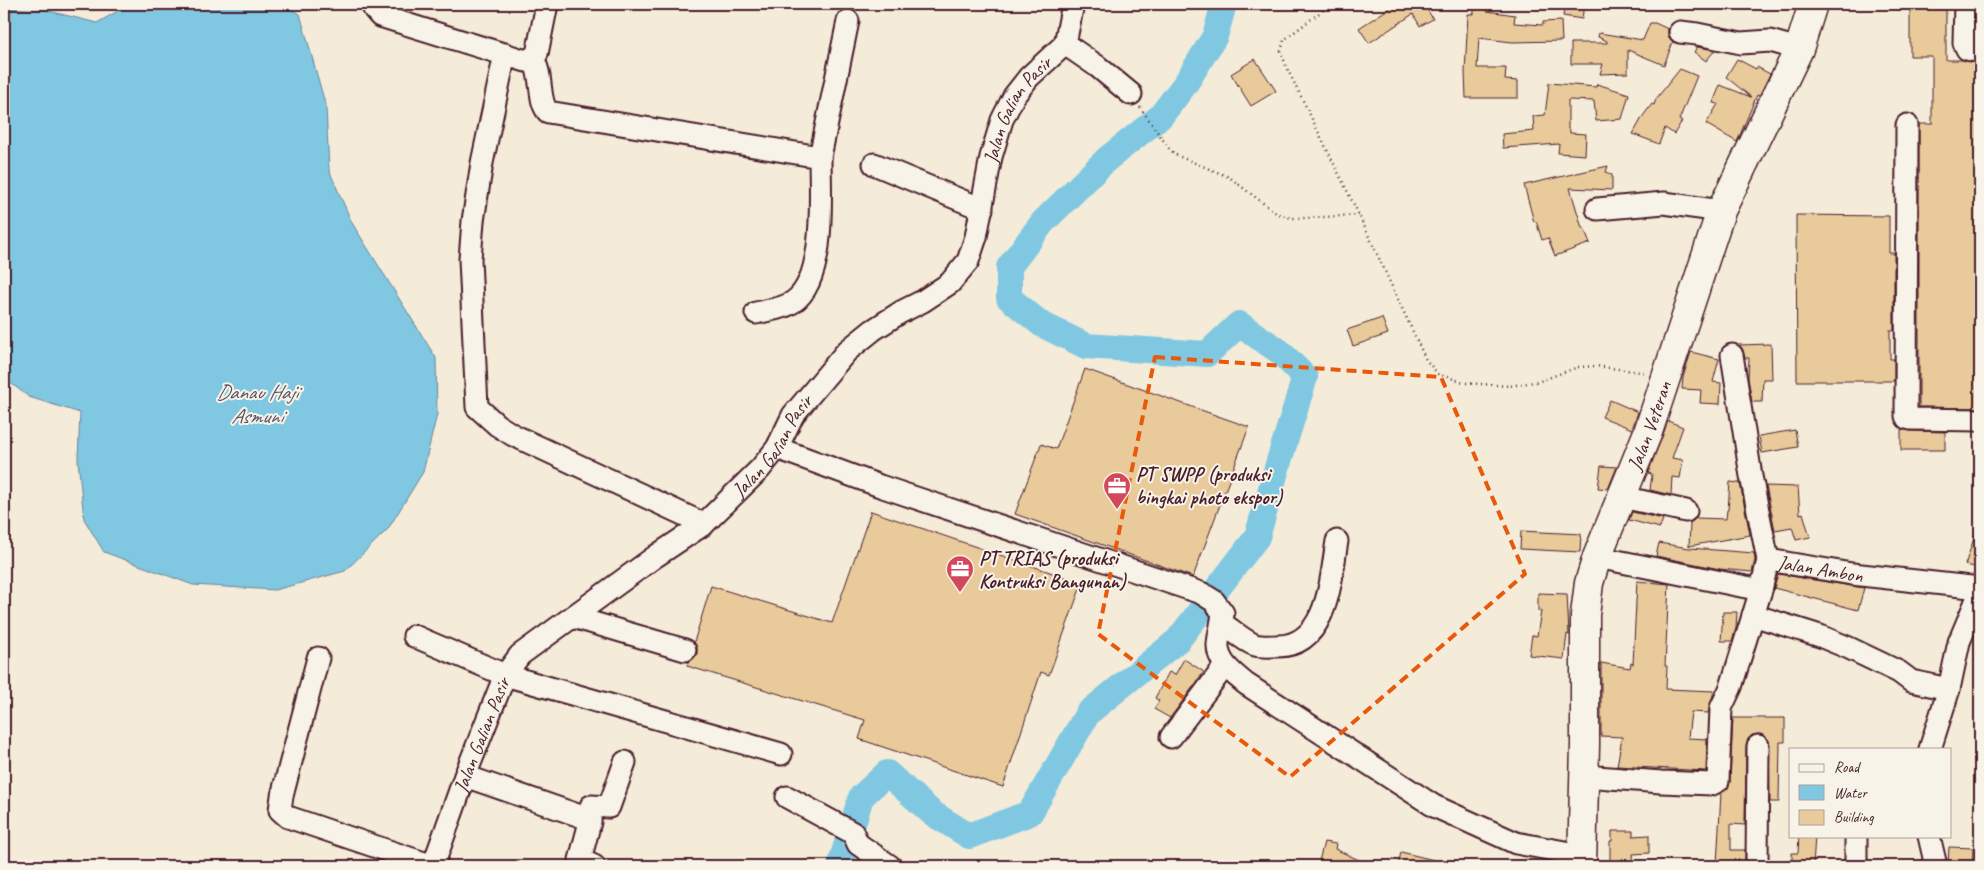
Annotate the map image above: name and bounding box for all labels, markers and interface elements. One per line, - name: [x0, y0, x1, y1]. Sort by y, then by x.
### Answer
- street label: Jalan Galian Pasir: [978, 49, 1058, 166]
- street label: Jalan Veteran: [1621, 377, 1677, 475]
- water label: Danau Haji Asmuni: [216, 379, 303, 429]
- street label: Jalan Galian Pasir: [726, 388, 819, 503]
- place label: PT SWPP (produksi bingkai photo ekspor): [1136, 462, 1284, 510]
- office icon: PT SWPP (produksi bingkai photo ekspor): [1102, 471, 1132, 510]
- place label: PT TRIAS (produksi Kontruksi Bangunan): [979, 546, 1127, 594]
- street label: Jalan Ambon: [1775, 550, 1865, 588]
- office icon: PT TRIAS (produksi Kontruksi Bangunan): [945, 554, 975, 593]
- street label: Jalan Galian Pasir: [448, 672, 516, 797]
- legend: [1789, 748, 1952, 838]
- text: Road: [1834, 758, 1861, 777]
- text: Water: [1834, 784, 1868, 803]
- text: Building: [1834, 808, 1874, 827]

